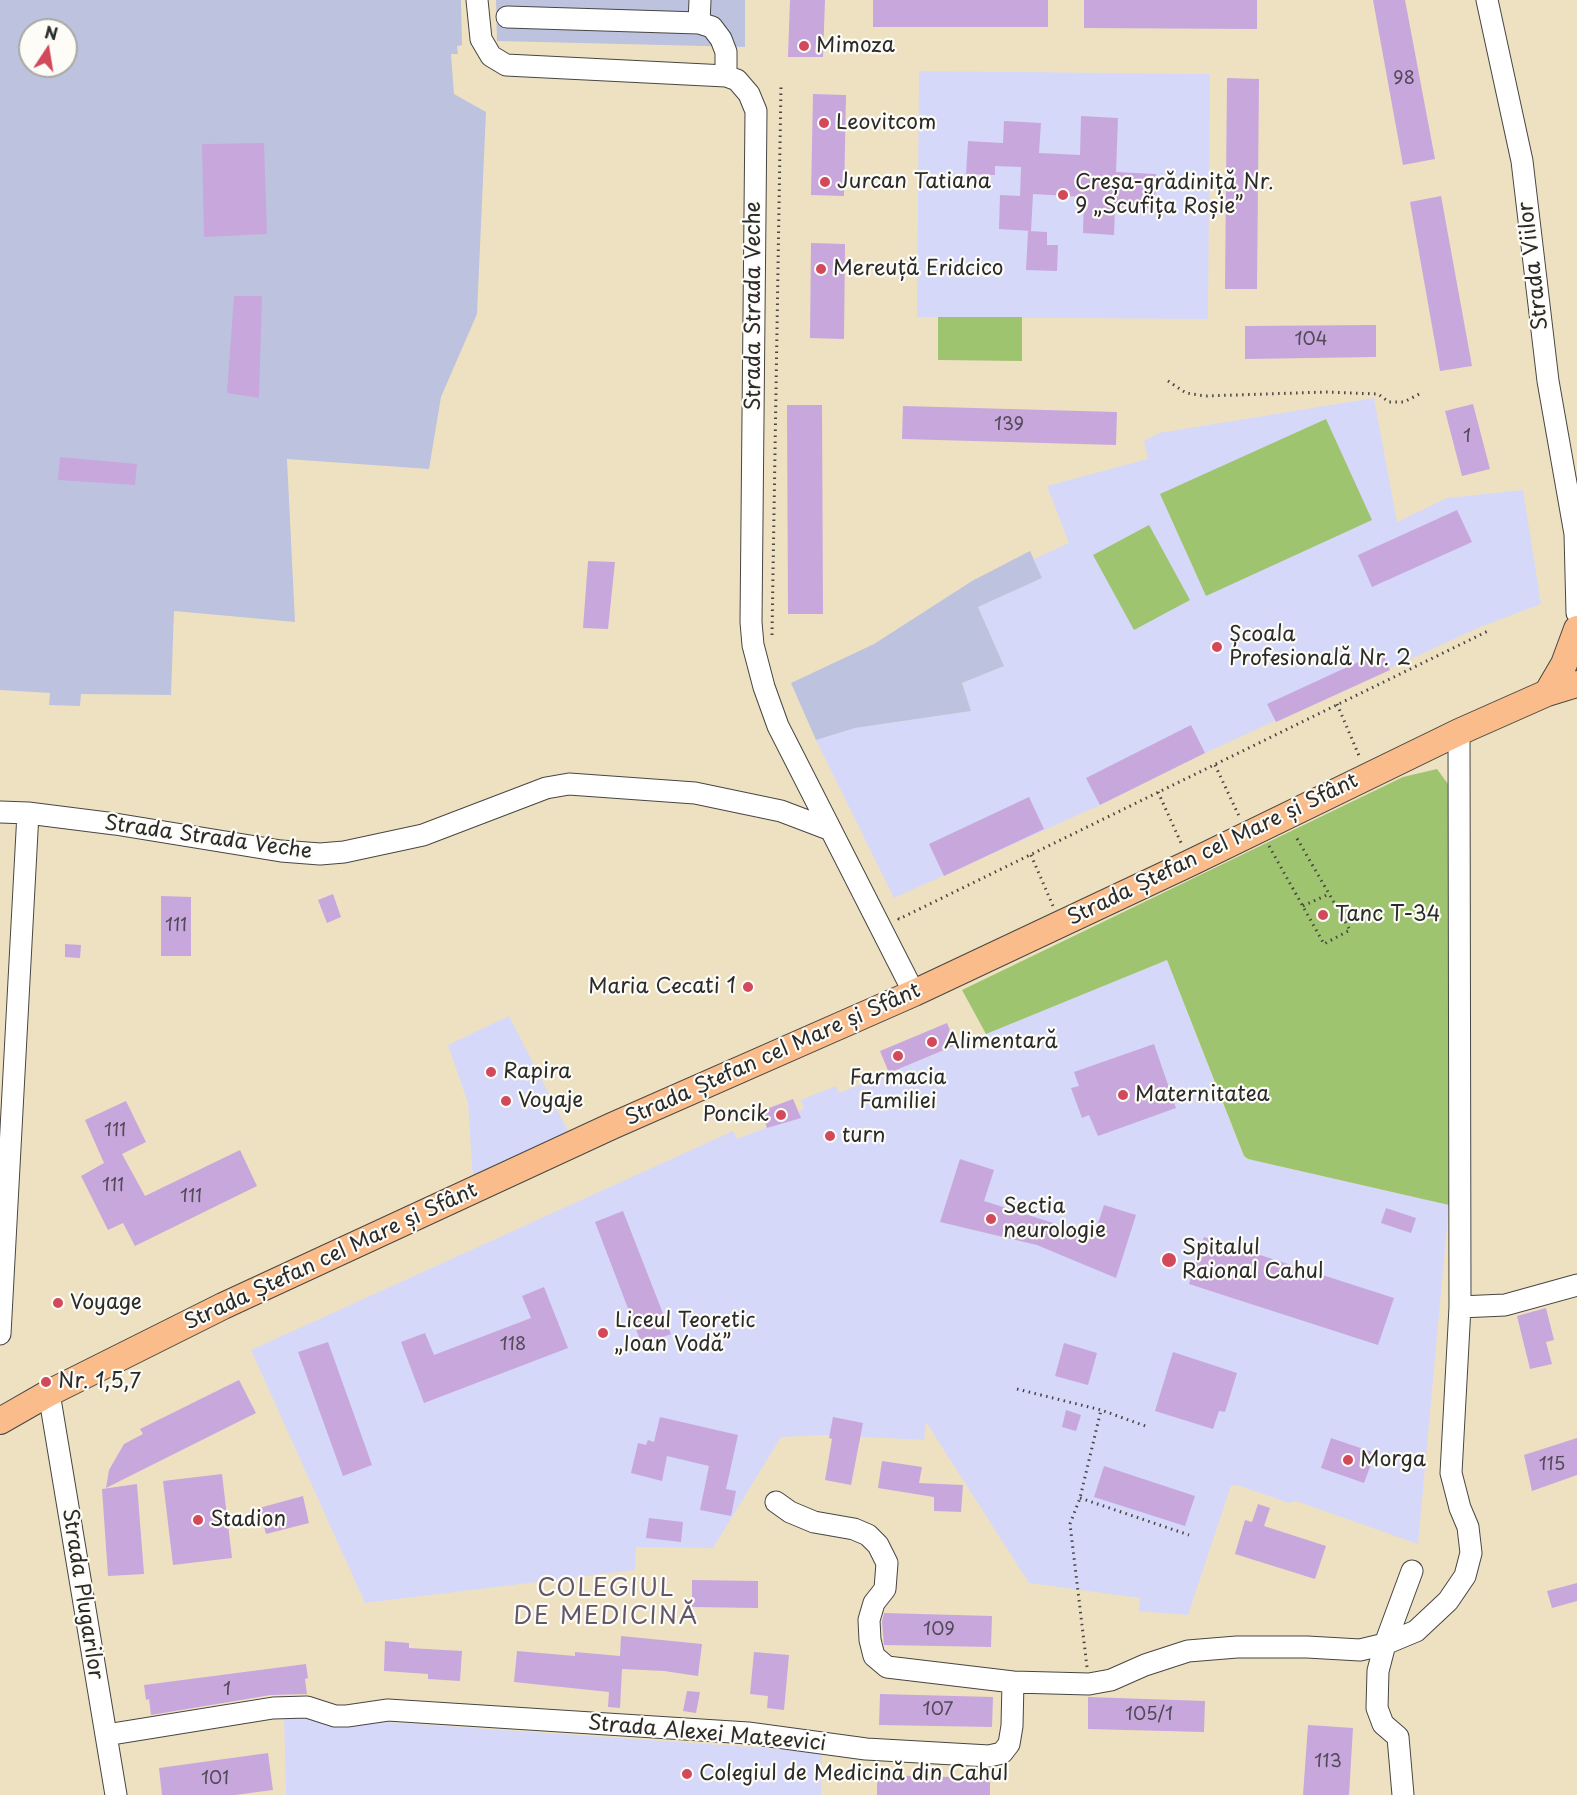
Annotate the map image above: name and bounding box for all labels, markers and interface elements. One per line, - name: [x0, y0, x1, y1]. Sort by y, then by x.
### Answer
- north arrow: [18, 18, 78, 78]
- text: N: [43, 19, 60, 45]
- place label: Mimoza: [816, 33, 895, 59]
- marker: Mimoza: [797, 39, 811, 53]
- house number: 98: [1393, 68, 1415, 90]
- place label: Leovitcom: [836, 110, 936, 136]
- marker: Leovitcom: [817, 116, 831, 130]
- place label: Jurcan Tatiana: [837, 169, 991, 195]
- place label: Creșa-grădiniță Nr. 9 „Scufița Roșie”: [1075, 170, 1274, 220]
- marker: Jurcan Tatiana: [818, 175, 832, 189]
- marker: Creșa-grădiniță Nr. 9 „Scufița Roșie”: [1056, 188, 1070, 202]
- street label: Strada Viilor: [1514, 200, 1554, 332]
- street label: Strada Strada Veche: [741, 201, 767, 411]
- place label: Mereuță Eridcico: [833, 256, 1004, 282]
- marker: Mereuță Eridcico: [814, 262, 828, 276]
- house number: 104: [1294, 329, 1328, 351]
- house number: 139: [994, 414, 1024, 436]
- house number: 1: [1463, 426, 1471, 448]
- place label: Școala Profesională Nr. 2: [1229, 622, 1411, 672]
- marker: Școala Profesională Nr. 2: [1210, 640, 1224, 654]
- street label: Strada Ștefan cel Mare și Sfânt: [1063, 768, 1363, 932]
- street label: Strada Strada Veche: [102, 811, 314, 865]
- place label: Tanc T-34: [1335, 902, 1440, 928]
- marker: Tanc T-34: [1316, 908, 1330, 922]
- house number: 111: [165, 915, 187, 937]
- place label: Maria Cecati 1: [588, 974, 736, 1000]
- street label: Strada Ștefan cel Mare și Sfânt: [622, 978, 924, 1132]
- marker: Maria Cecati 1: [741, 980, 755, 994]
- place label: Alimentară: [944, 1029, 1058, 1055]
- marker: Alimentară: [925, 1035, 939, 1049]
- marker: Farmacia Familiei: [891, 1049, 905, 1063]
- place label: Rapira: [503, 1059, 571, 1085]
- marker: Rapira: [484, 1065, 498, 1079]
- place label: Farmacia Familiei: [850, 1065, 946, 1115]
- place label: Maternitatea: [1135, 1082, 1270, 1108]
- place label: Voyaje: [518, 1088, 583, 1114]
- marker: Maternitatea: [1116, 1088, 1130, 1102]
- marker: Voyaje: [499, 1094, 513, 1108]
- place label: Poncik: [703, 1102, 769, 1128]
- marker: Poncik: [774, 1108, 788, 1122]
- house number: 111: [104, 1120, 126, 1142]
- place label: turn: [842, 1123, 885, 1149]
- marker: turn: [823, 1129, 837, 1143]
- house number: 111: [102, 1175, 124, 1197]
- street label: Strada Ștefan cel Mare și Sfânt: [180, 1178, 482, 1336]
- house number: 111: [180, 1186, 202, 1208]
- place label: Sectia neurologie: [1003, 1194, 1106, 1244]
- marker: Sectia neurologie: [984, 1212, 998, 1226]
- place label: Spitalul Raional Cahul: [1182, 1235, 1324, 1285]
- marker: Spitalul Raional Cahul: [1160, 1251, 1178, 1269]
- place label: Voyage: [70, 1290, 142, 1316]
- marker: Voyage: [51, 1296, 65, 1310]
- place label: Liceul Teoretic „Ioan Vodă”: [615, 1308, 755, 1358]
- marker: Liceul Teoretic „Ioan Vodă”: [596, 1326, 610, 1340]
- house number: 118: [500, 1334, 526, 1356]
- place label: Nr. 1,5,7: [58, 1369, 141, 1395]
- marker: Nr. 1,5,7: [39, 1375, 53, 1389]
- place label: Morga: [1360, 1447, 1426, 1473]
- marker: Morga: [1341, 1453, 1355, 1467]
- house number: 115: [1539, 1454, 1565, 1476]
- street label: Strada Plugarilor: [56, 1507, 108, 1681]
- place label: Stadion: [210, 1507, 286, 1533]
- marker: Stadion: [191, 1513, 205, 1527]
- district label: COLEGIUL DE MEDICINĂ: [514, 1575, 698, 1631]
- house number: 109: [923, 1619, 955, 1641]
- house number: 1: [223, 1679, 231, 1701]
- house number: 107: [923, 1699, 953, 1721]
- house number: 105/1: [1125, 1704, 1173, 1726]
- street label: Strada Alexei Mateevici: [587, 1711, 827, 1757]
- house number: 113: [1314, 1751, 1342, 1773]
- place label: Colegiul de Medicină din Cahul: [699, 1761, 1008, 1787]
- marker: Colegiul de Medicină din Cahul: [680, 1767, 694, 1781]
- house number: 101: [201, 1768, 229, 1790]

